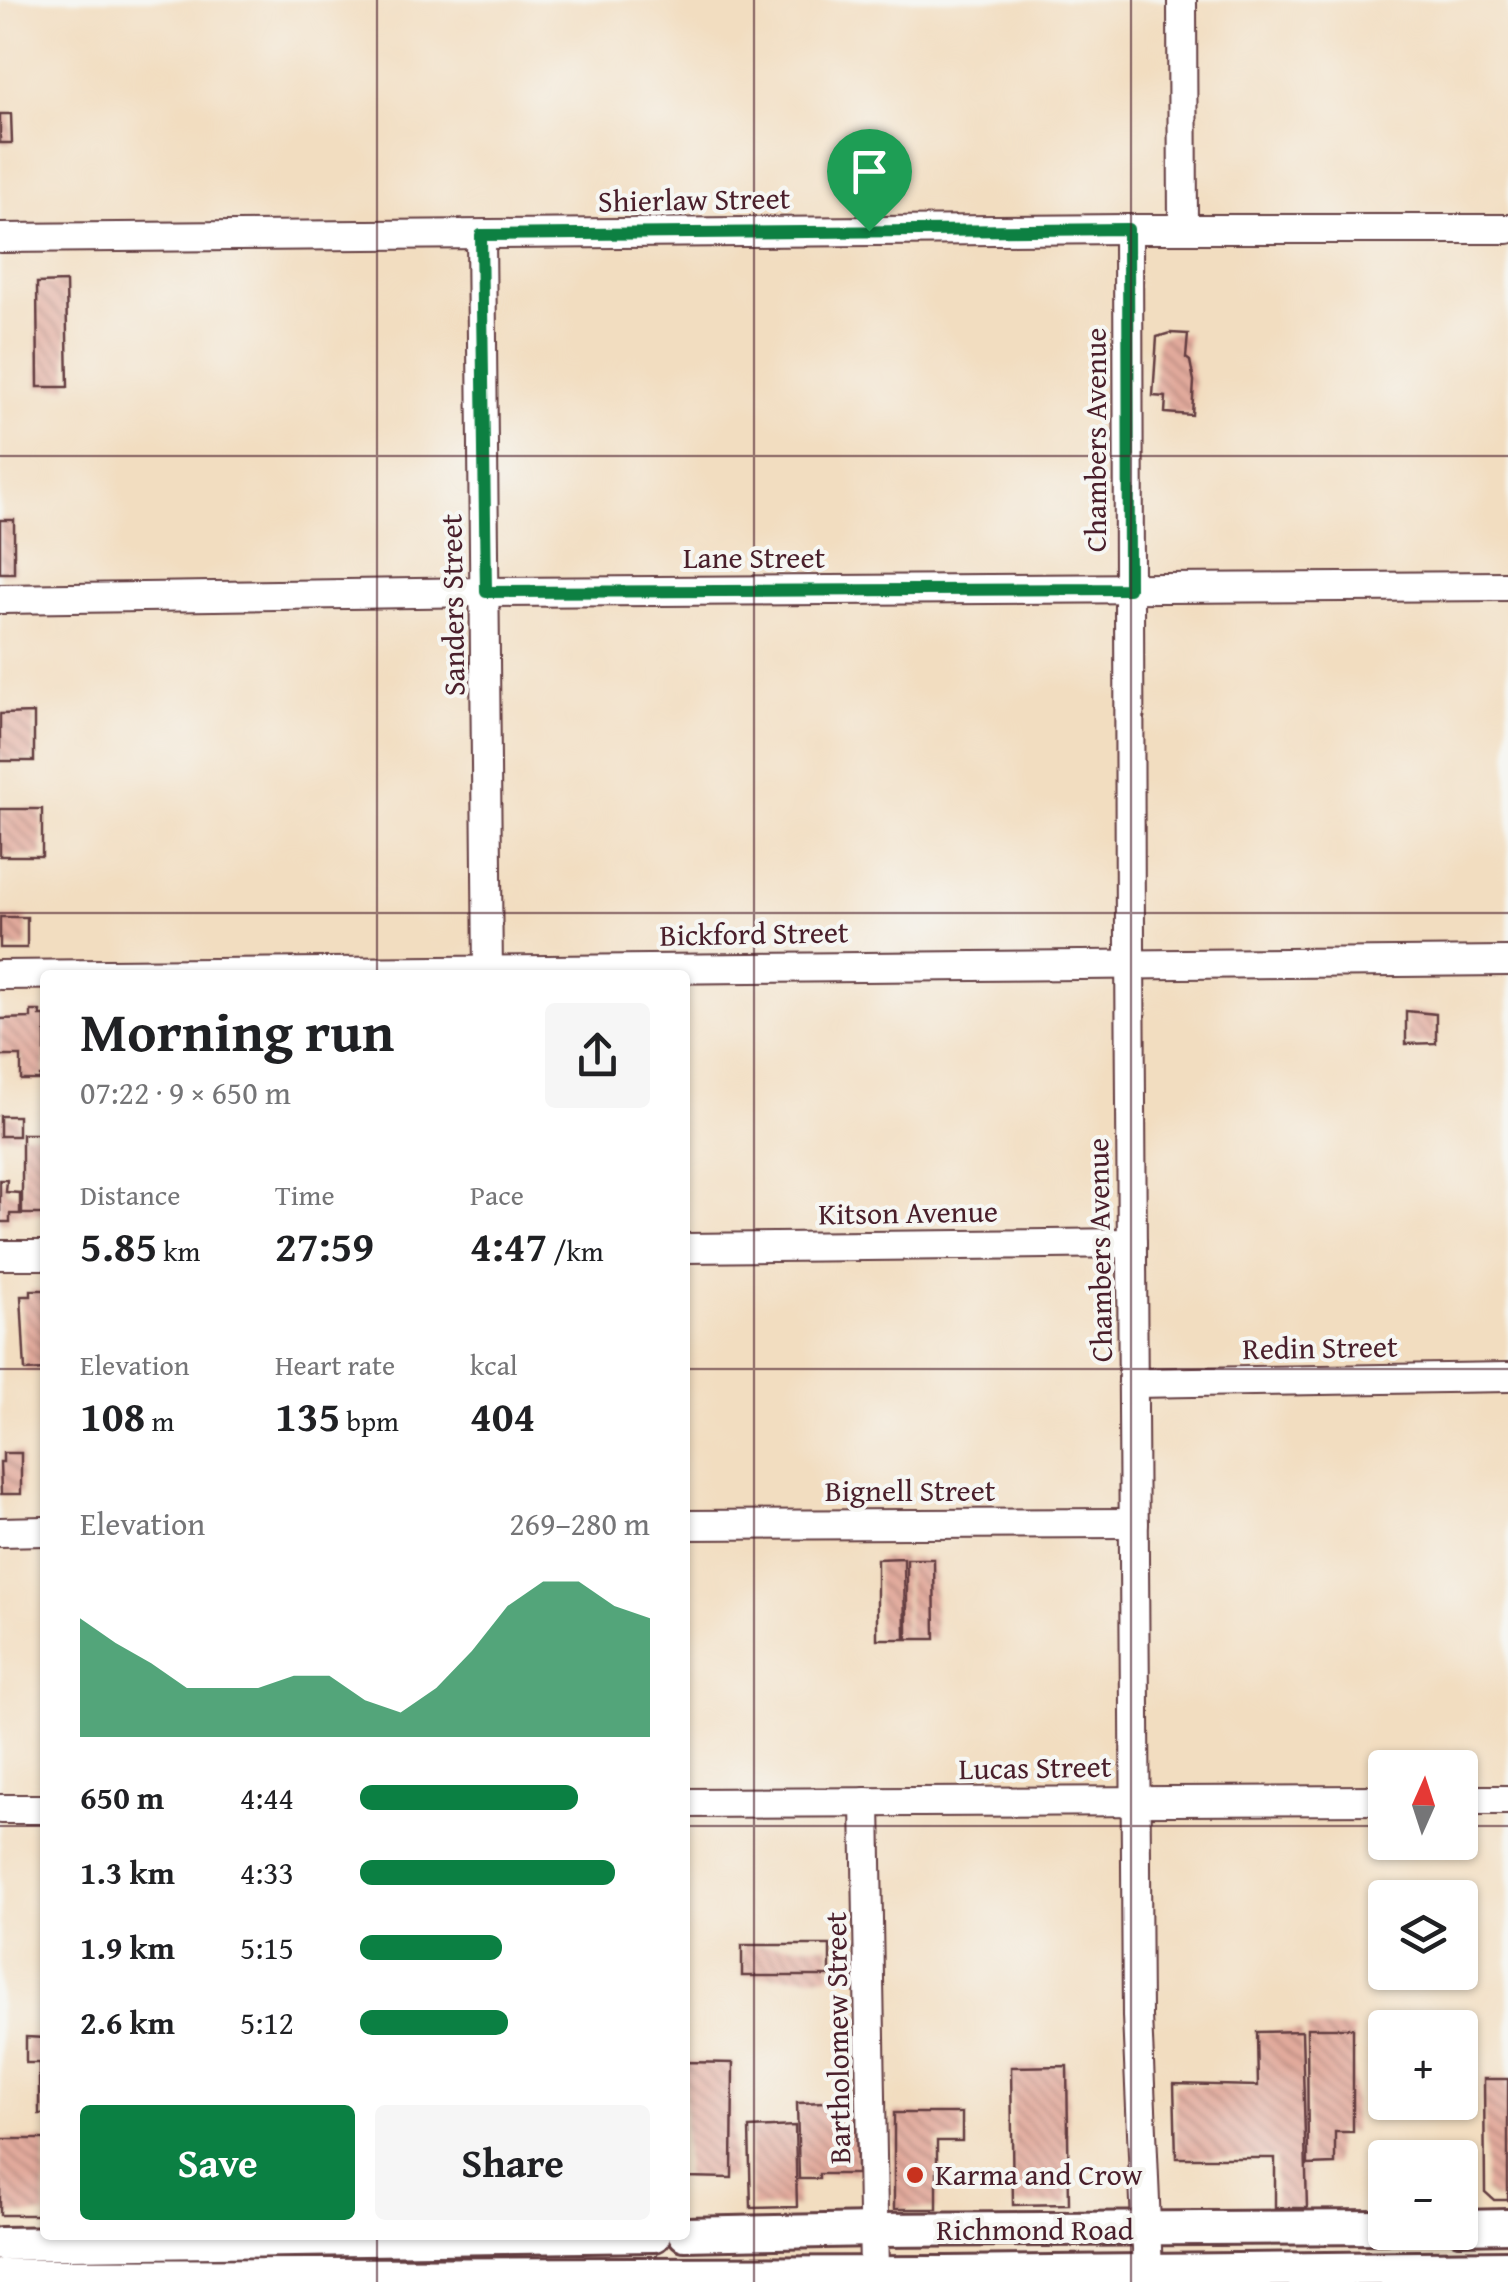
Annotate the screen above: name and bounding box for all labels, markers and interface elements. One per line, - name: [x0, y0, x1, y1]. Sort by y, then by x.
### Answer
- pin: [827, 129, 912, 232]
- icon: arrive: [842, 144, 897, 199]
- street label: Shierlaw Street: [597, 175, 791, 223]
- street label: Chambers Avenue: [1073, 328, 1117, 552]
- street label: Sanders Street: [428, 513, 476, 697]
- street label: Lane Street: [683, 535, 826, 579]
- street label: Bickford Street: [659, 909, 849, 957]
- text: Morning run: [80, 991, 394, 1071]
- button: share: [545, 1003, 650, 1108]
- text: 07:22 · 9 × 650 m: [80, 1069, 291, 1116]
- street label: Chambers Avenue: [1075, 1137, 1123, 1363]
- text: Distance: [80, 1174, 180, 1215]
- text: Time: [275, 1174, 335, 1215]
- text: Pace: [470, 1174, 524, 1215]
- street label: Kitson Avenue: [818, 1188, 998, 1236]
- text: 5.85: [80, 1215, 157, 1276]
- text: 27:59: [275, 1215, 374, 1276]
- text: 4:47: [470, 1215, 547, 1276]
- text: km: [157, 1230, 200, 1271]
- text: /km: [547, 1230, 604, 1271]
- street label: Redin Street: [1242, 1324, 1398, 1370]
- text: Elevation: [80, 1344, 190, 1385]
- text: Heart rate: [275, 1344, 395, 1385]
- text: kcal: [470, 1344, 518, 1385]
- text: 108: [80, 1385, 145, 1446]
- text: 135: [275, 1385, 340, 1446]
- text: 404: [470, 1385, 535, 1446]
- text: m: [145, 1400, 174, 1441]
- text: bpm: [340, 1400, 399, 1441]
- street label: Bignell Street: [825, 1468, 996, 1512]
- text: Elevation: [80, 1500, 205, 1547]
- text: 269–280 m: [509, 1500, 650, 1547]
- street label: Lucas Street: [958, 1744, 1112, 1790]
- north arrow: [1368, 1750, 1478, 1860]
- map controls: [1368, 1750, 1478, 2250]
- text: 650 m: [80, 1774, 164, 1821]
- text: 4:44: [240, 1774, 294, 1821]
- text: 1.3 km: [80, 1849, 175, 1896]
- text: 4:33: [240, 1849, 294, 1896]
- button: layers: [1368, 1880, 1478, 1990]
- street label: Bartholomew Street: [813, 1911, 861, 2165]
- text: 1.9 km: [80, 1924, 175, 1971]
- text: 5:15: [240, 1924, 294, 1971]
- text: 2.6 km: [80, 1999, 175, 2046]
- text: 5:12: [240, 1999, 294, 2046]
- button: +: [1368, 2010, 1478, 2120]
- button: Save: [80, 2105, 355, 2220]
- button: Share: [375, 2105, 650, 2220]
- button: −: [1368, 2140, 1478, 2250]
- place label: Karma and Crow: [935, 2152, 1143, 2196]
- marker: Karma and Crow: [904, 2164, 926, 2186]
- street label: Richmond Road: [936, 2207, 1134, 2251]

